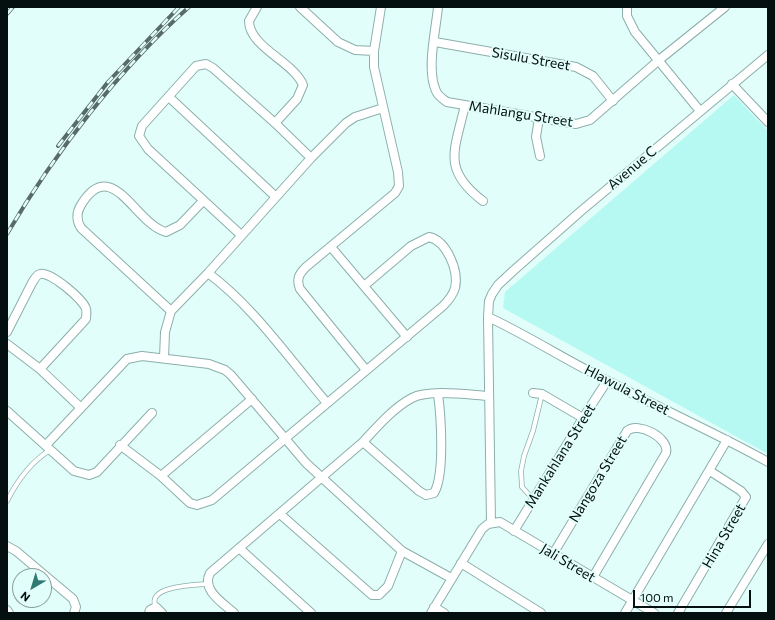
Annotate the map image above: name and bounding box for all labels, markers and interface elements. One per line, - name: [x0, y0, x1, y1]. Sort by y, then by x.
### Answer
- street label: Sisulu Street: [490, 44, 572, 74]
- street label: Mahlangu Street: [468, 97, 574, 131]
- street label: Avenue C: [604, 143, 660, 193]
- street label: Hlawula Street: [582, 361, 672, 419]
- street label: Mankahlana Street: [521, 401, 599, 511]
- street label: Nangoza Street: [566, 433, 630, 525]
- street label: Hina Street: [699, 501, 749, 571]
- street label: Jali Street: [538, 540, 598, 586]
- north arrow: [12, 568, 52, 608]
- scale bar: [635, 582, 753, 608]
- text: N: [18, 589, 32, 605]
- text: 100 m: [640, 590, 674, 604]

